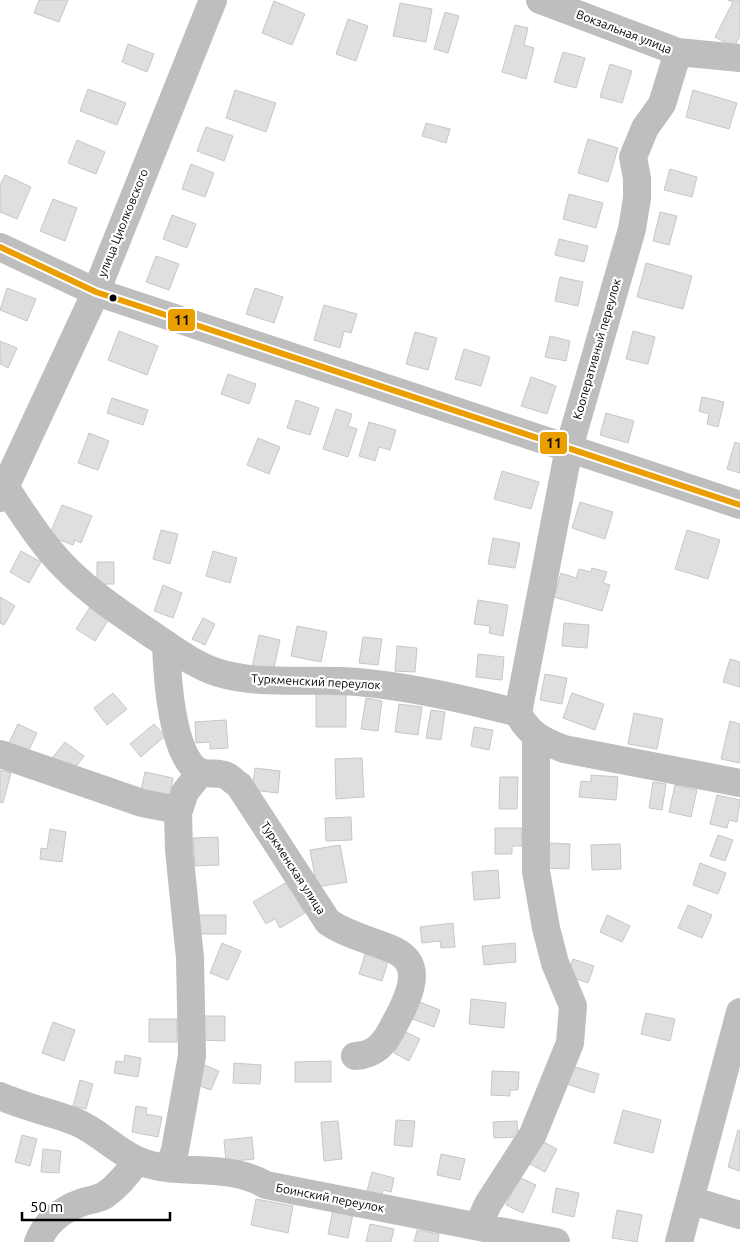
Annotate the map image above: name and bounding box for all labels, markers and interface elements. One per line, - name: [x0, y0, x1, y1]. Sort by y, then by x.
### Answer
- street label: Вокзальная улица: [575, 7, 674, 56]
- street label: улица Циолковского: [95, 167, 150, 279]
- street label: Кооперативный переулок: [570, 277, 623, 421]
- unlabelled marker: [108, 293, 118, 303]
- line badge: 11: [167, 308, 196, 332]
- text: 11: [174, 312, 190, 328]
- line badge: 11: [539, 431, 568, 455]
- text: 11: [546, 435, 562, 451]
- street label: Туркменский переулок: [251, 672, 381, 691]
- street label: Туркменская улица: [259, 819, 328, 916]
- street label: Боинский переулок: [275, 1181, 385, 1214]
- scale bar: [22, 1190, 170, 1222]
- text: 50 m: [30, 1198, 63, 1215]

